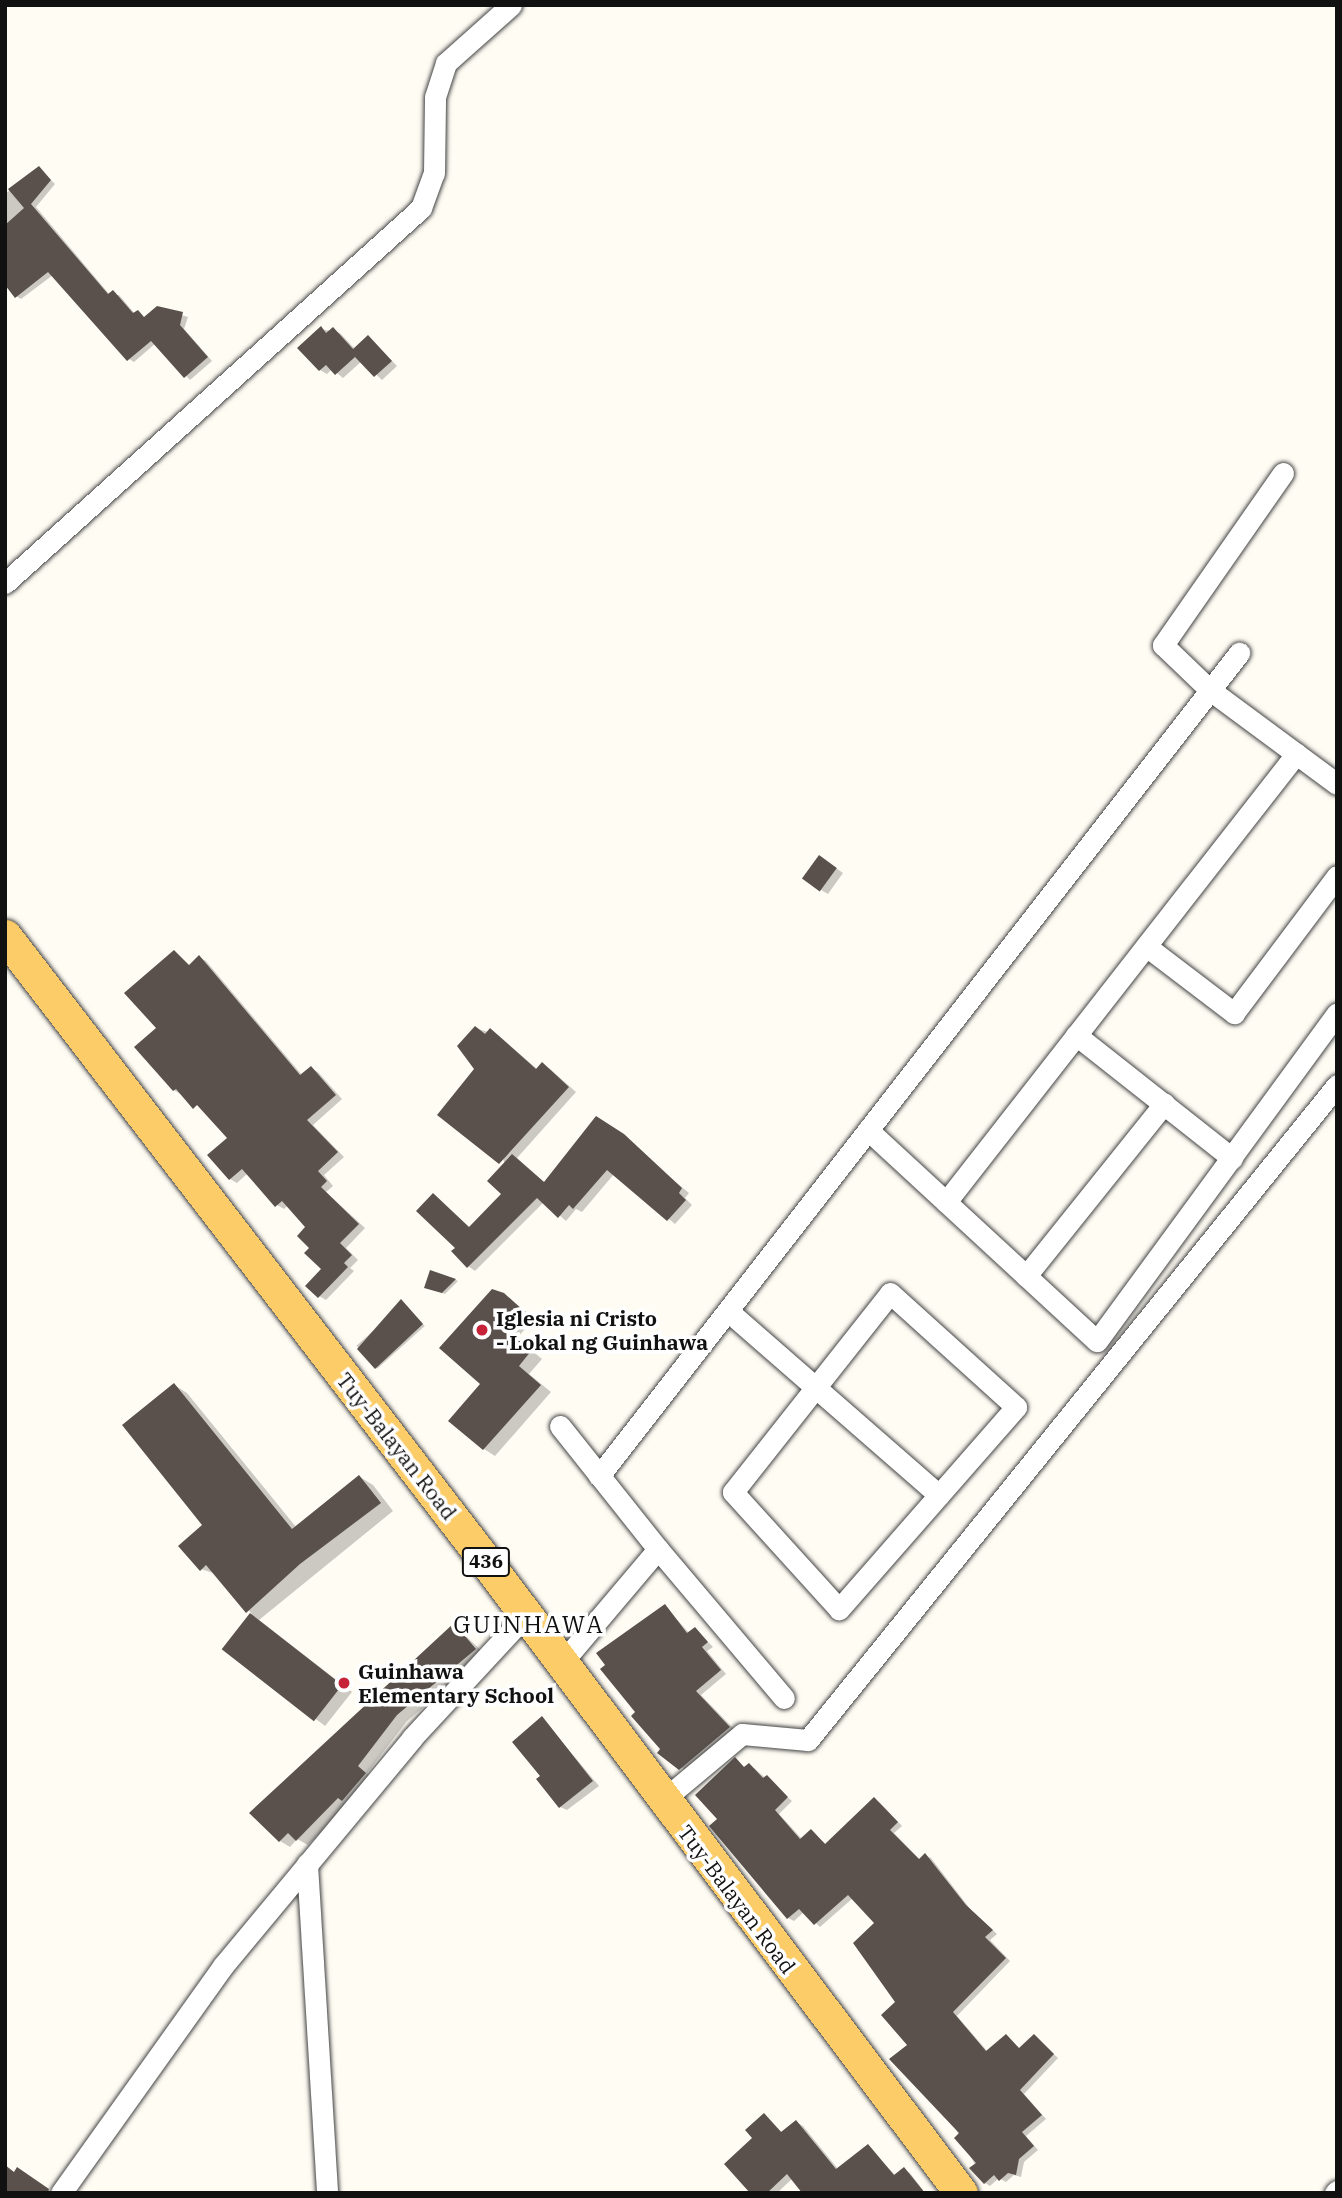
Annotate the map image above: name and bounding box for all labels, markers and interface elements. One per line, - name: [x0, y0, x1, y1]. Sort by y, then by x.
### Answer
- place label: Iglesia ni Cristo - Lokal ng Guinhawa: [496, 1305, 708, 1355]
- marker: Iglesia ni Cristo - Lokal ng Guinhawa: [474, 1322, 490, 1338]
- street label: Tuy-Balayan Road: [332, 1368, 462, 1524]
- road number: 436: [462, 1546, 510, 1578]
- district label: GUINHAWA: [454, 1611, 604, 1639]
- place label: Guinhawa Elementary School: [358, 1658, 554, 1708]
- marker: Guinhawa Elementary School: [336, 1675, 352, 1691]
- street label: Tuy-Balayan Road: [673, 1820, 801, 1978]

